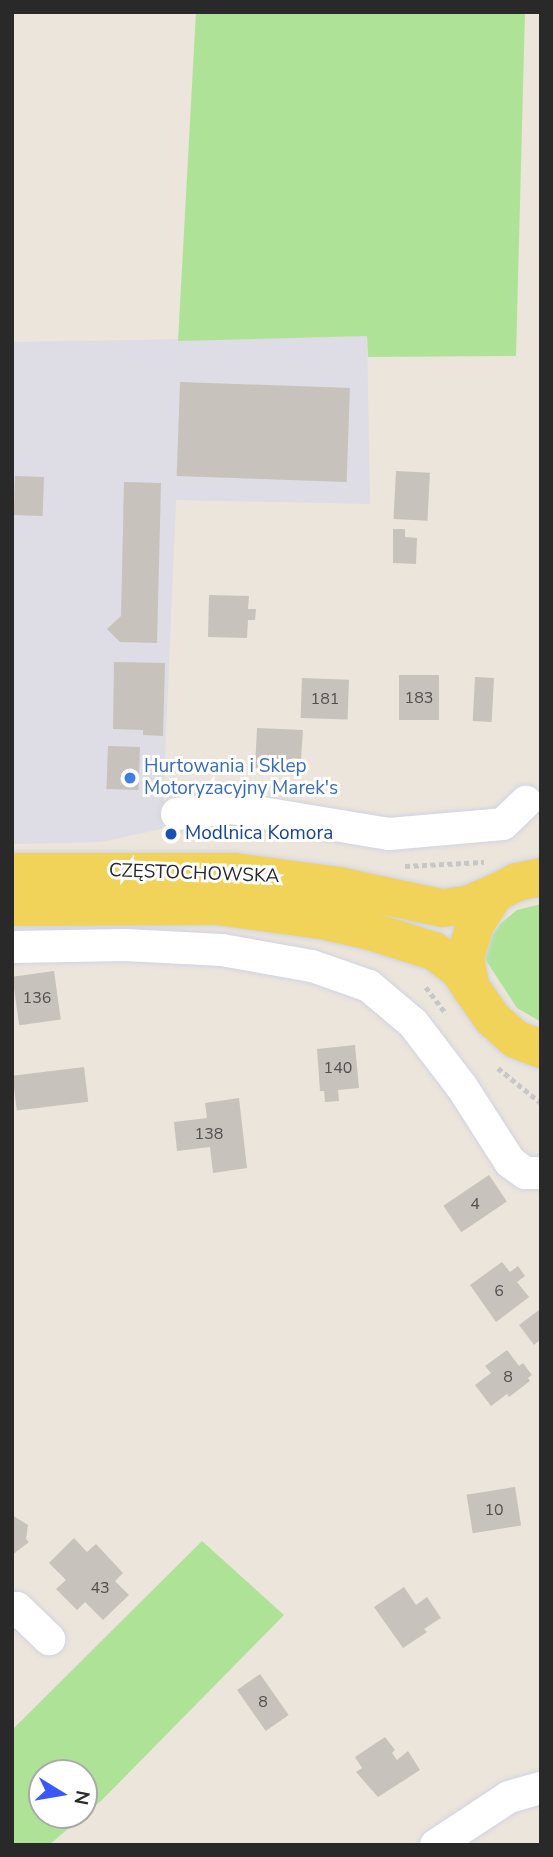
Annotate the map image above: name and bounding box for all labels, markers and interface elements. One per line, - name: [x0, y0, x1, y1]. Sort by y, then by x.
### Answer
- house number: 183: [405, 688, 433, 708]
- house number: 181: [311, 689, 339, 709]
- place label: Hurtowania i Sklep Motoryzacyjny Marek's: [144, 756, 338, 800]
- marker: Hurtowania i Sklep Motoryzacyjny Marek's: [122, 770, 138, 786]
- place label: Modlnica Komora: [185, 823, 333, 845]
- marker: Modlnica Komora: [163, 826, 179, 842]
- street label: CZĘSTOCHOWSKA: [108, 860, 280, 888]
- house number: 136: [23, 988, 51, 1008]
- house number: 140: [324, 1058, 352, 1078]
- house number: 138: [195, 1124, 223, 1144]
- house number: 4: [470, 1194, 480, 1214]
- house number: 6: [494, 1281, 504, 1301]
- house number: 8: [503, 1367, 513, 1387]
- house number: 10: [484, 1500, 504, 1520]
- house number: 43: [90, 1578, 110, 1598]
- house number: 8: [258, 1692, 268, 1712]
- north arrow: [28, 1759, 98, 1829]
- text: N: [68, 1788, 96, 1807]

